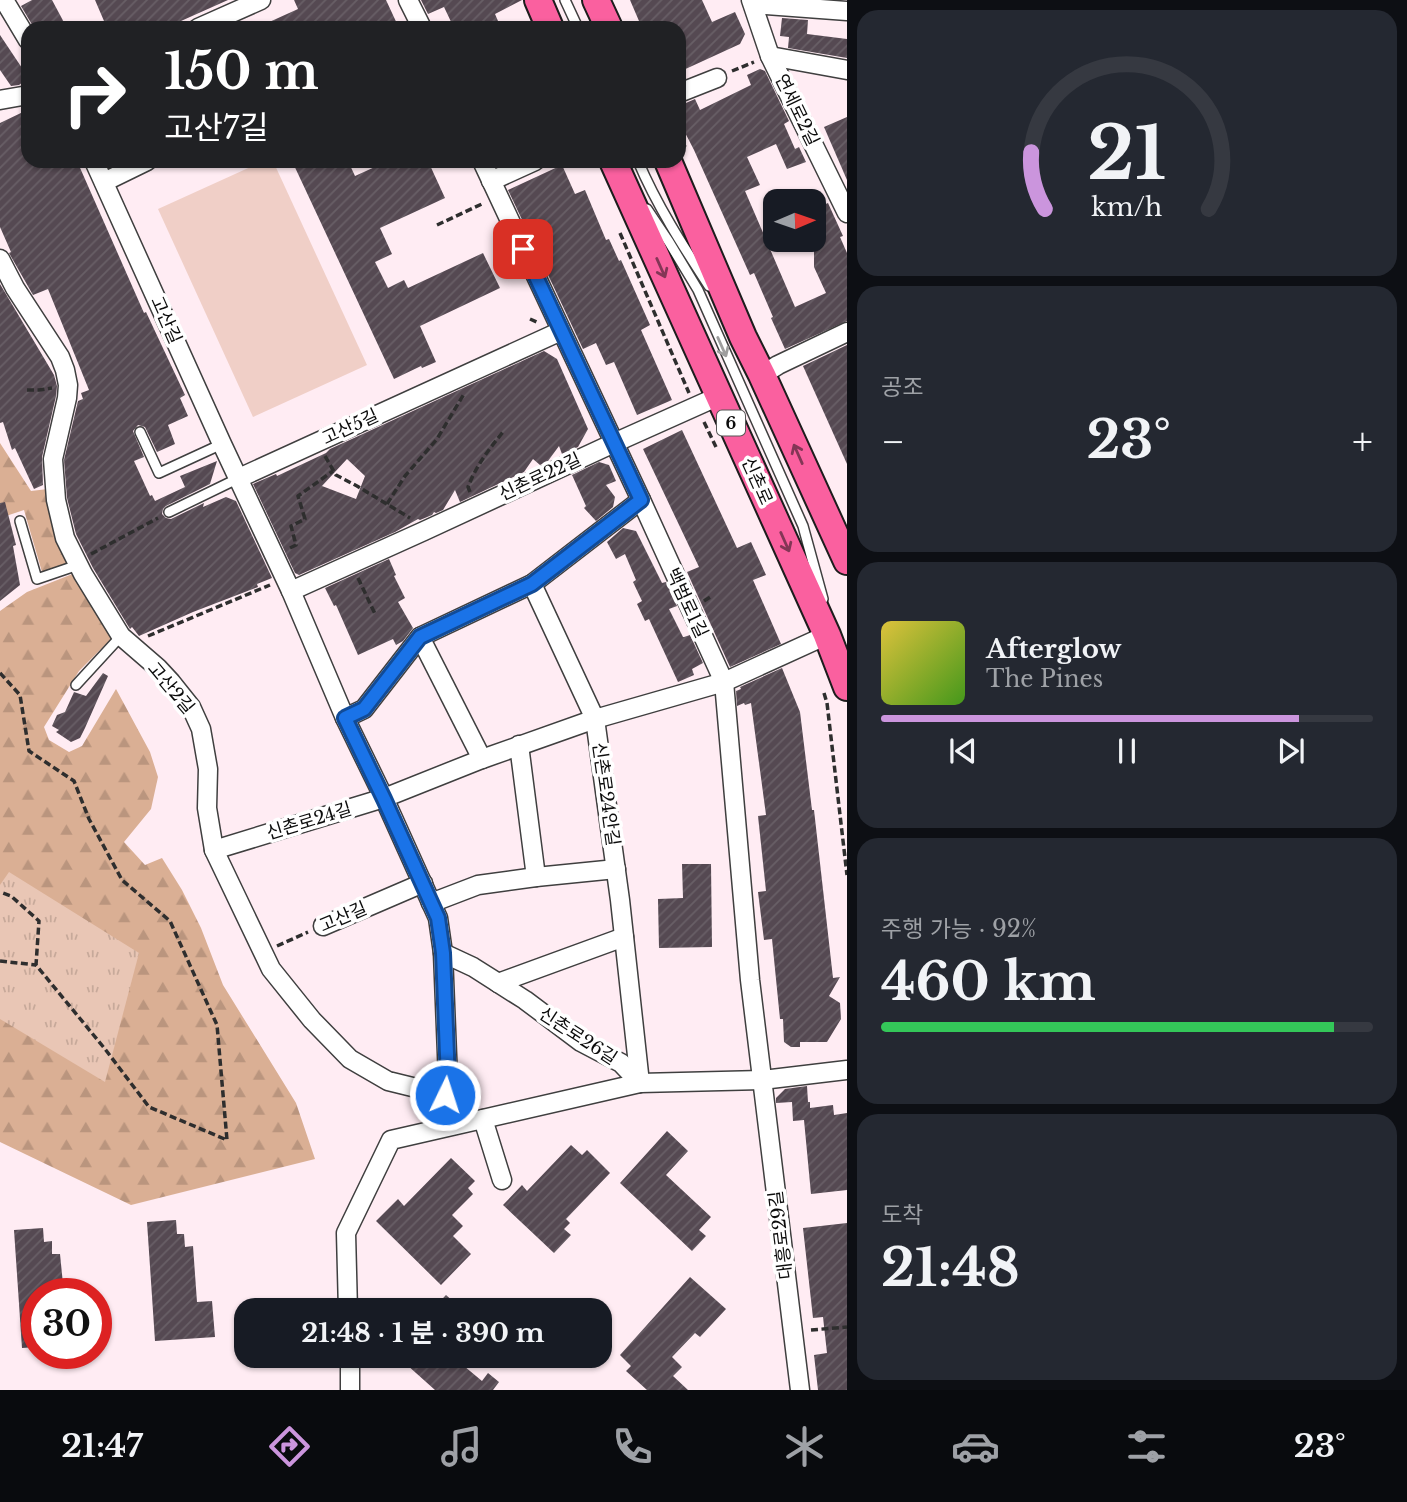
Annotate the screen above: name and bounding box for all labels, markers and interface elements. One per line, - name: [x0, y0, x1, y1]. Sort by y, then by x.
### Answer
- text: 150 m: [164, 41, 319, 102]
- icon: right: [49, 49, 140, 140]
- street label: 연세로2길: [770, 70, 824, 150]
- text: 고산7길: [164, 108, 268, 148]
- text: 21: [1087, 108, 1167, 199]
- north arrow: [763, 189, 826, 252]
- map controls: [763, 189, 826, 252]
- text: km/h: [1092, 192, 1162, 223]
- pin: [493, 219, 553, 279]
- icon: arrive: [504, 230, 542, 268]
- one-way arrow: [655, 257, 668, 278]
- street label: 고산길: [146, 293, 186, 347]
- one-way arrow: [717, 335, 730, 357]
- text: 공조: [881, 373, 923, 401]
- street label: 고산5길: [318, 404, 382, 450]
- text: 23°: [1086, 408, 1171, 472]
- road number: 6: [717, 410, 745, 436]
- text: −: [881, 418, 905, 465]
- text: +: [1352, 418, 1373, 465]
- one-way arrow: [791, 444, 804, 465]
- street label: 신촌로22길: [495, 448, 585, 506]
- street label: 신촌로: [737, 454, 777, 508]
- one-way arrow: [779, 531, 792, 552]
- street label: 백범로1길: [661, 565, 713, 641]
- text: Afterglow: [986, 633, 1122, 665]
- street label: 고산2길: [143, 658, 199, 718]
- text: The Pines: [986, 665, 1103, 693]
- icon: previous: [944, 732, 982, 770]
- icon: pause: [1108, 732, 1146, 770]
- icon: next: [1272, 732, 1310, 770]
- street label: 신촌로24안길: [588, 741, 624, 847]
- street label: 신촌로24길: [264, 798, 354, 844]
- street label: 고산길: [316, 897, 370, 937]
- text: 주행 가능 · 92%: [881, 915, 1036, 943]
- text: 460 km: [881, 950, 1096, 1014]
- street label: 신촌로26길: [535, 1003, 621, 1069]
- position arrow: [408, 1058, 482, 1132]
- street label: 대흥로29길: [765, 1190, 797, 1280]
- text: 도착: [881, 1201, 923, 1229]
- text: 21:48: [881, 1236, 1020, 1300]
- speed limit sign: 30: [21, 1278, 112, 1369]
- text: 21:48 · 1 분 · 390 m: [301, 1317, 545, 1349]
- icon: directions: [265, 1422, 314, 1471]
- icon: music: [437, 1422, 486, 1471]
- icon: phone: [608, 1422, 657, 1471]
- icon: climate: [780, 1422, 829, 1471]
- icon: car: [951, 1422, 1000, 1471]
- icon: filters: [1122, 1422, 1171, 1471]
- text: 21:47: [61, 1426, 143, 1466]
- text: 23°: [1294, 1426, 1346, 1466]

